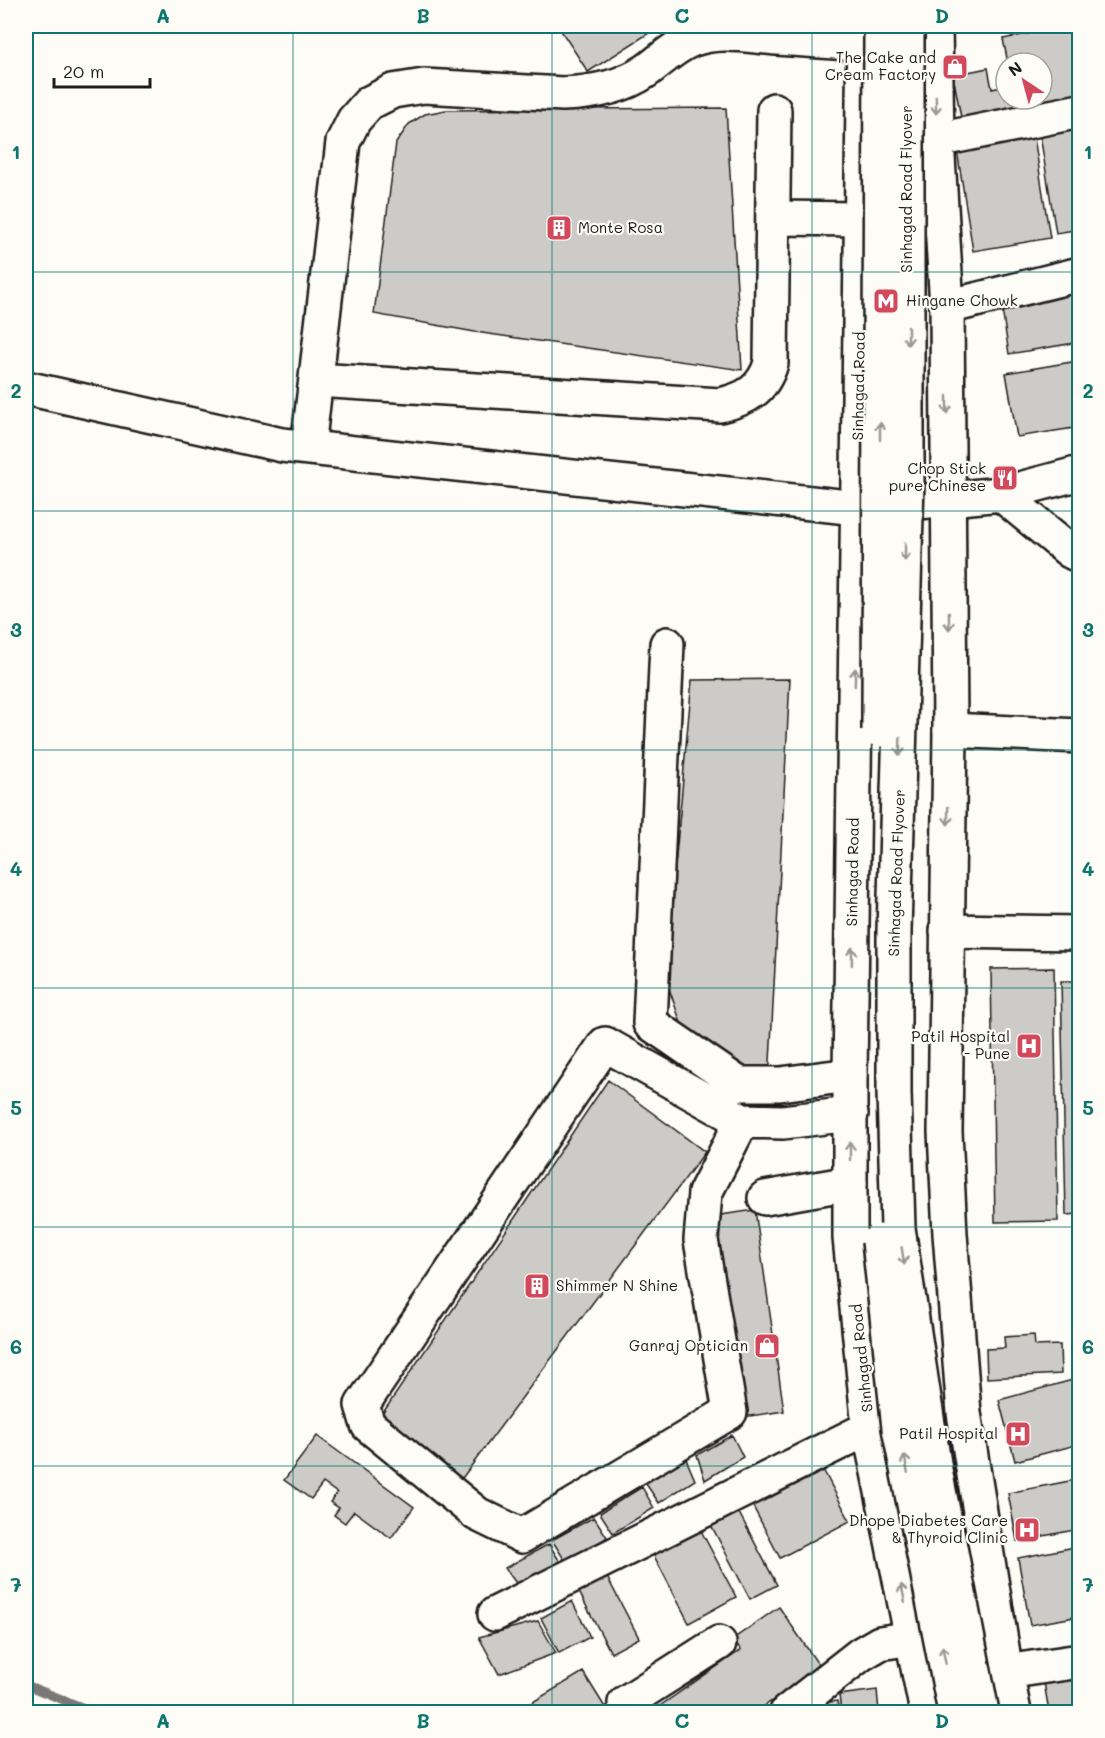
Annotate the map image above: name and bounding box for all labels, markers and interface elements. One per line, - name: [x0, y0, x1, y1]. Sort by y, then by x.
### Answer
- text: A: [156, 2, 170, 28]
- text: B: [416, 2, 430, 28]
- text: C: [675, 2, 690, 28]
- text: D: [935, 2, 949, 28]
- place label: The Cake and Cream Factory: [825, 47, 936, 84]
- scale bar: [54, 51, 150, 89]
- north arrow: [994, 51, 1054, 111]
- shop icon: The Cake and Cream Factory: [940, 52, 970, 82]
- text: N: [1004, 56, 1026, 81]
- text: 20 m: [63, 59, 104, 83]
- one-way arrow: [931, 94, 942, 114]
- street label: Sinhagad Road Flyover: [896, 105, 916, 273]
- text: 1: [12, 138, 20, 164]
- text: 1: [1084, 138, 1092, 164]
- building icon: Monte Rosa: [544, 213, 574, 243]
- place label: Monte Rosa: [578, 217, 663, 237]
- metro station icon: Hingane Chowk: [871, 286, 901, 316]
- place label: Hingane Chowk: [906, 290, 1018, 310]
- one-way arrow: [902, 325, 913, 345]
- street label: Sinhagad Road: [847, 331, 869, 441]
- text: 2: [10, 377, 22, 403]
- text: 2: [1082, 377, 1094, 403]
- one-way arrow: [941, 394, 953, 414]
- one-way arrow: [874, 421, 886, 441]
- place label: Chop Stick pure Chinese: [889, 458, 986, 495]
- restaurant icon: Chop Stick pure Chinese: [990, 463, 1020, 493]
- one-way arrow: [899, 541, 911, 561]
- one-way arrow: [943, 610, 955, 630]
- text: 3: [10, 616, 22, 642]
- text: 3: [1082, 616, 1094, 642]
- one-way arrow: [849, 667, 861, 687]
- one-way arrow: [895, 736, 906, 756]
- street label: Sinhagad Road Flyover: [883, 789, 909, 957]
- one-way arrow: [943, 805, 954, 825]
- street label: Sinhagad Road: [841, 817, 863, 927]
- text: 4: [10, 855, 23, 881]
- text: 4: [1082, 855, 1095, 881]
- one-way arrow: [846, 946, 857, 966]
- place label: Patil Hospital - Pune: [911, 1026, 1010, 1063]
- hospital icon: Patil Hospital - Pune: [1014, 1031, 1044, 1061]
- text: 5: [10, 1094, 22, 1120]
- text: 5: [1082, 1094, 1094, 1120]
- one-way arrow: [844, 1141, 856, 1161]
- one-way arrow: [897, 1246, 908, 1266]
- building icon: Shimmer N Shine: [522, 1271, 552, 1301]
- place label: Shimmer N Shine: [556, 1275, 678, 1295]
- street label: Sinhagad Road: [845, 1303, 877, 1413]
- shop icon: Ganraj Optician: [752, 1331, 782, 1361]
- text: 6: [10, 1333, 22, 1359]
- text: 6: [1082, 1333, 1094, 1359]
- place label: Ganraj Optician: [629, 1335, 748, 1355]
- hospital icon: Patil Hospital: [1003, 1419, 1033, 1449]
- place label: Patil Hospital: [899, 1423, 998, 1443]
- one-way arrow: [900, 1455, 911, 1474]
- place label: Dhope Diabetes Care & Thyroid Clinic: [849, 1510, 1008, 1547]
- hospital icon: Dhope Diabetes Care & Thyroid Clinic: [1012, 1515, 1042, 1545]
- text: 7: [10, 1571, 22, 1597]
- text: 7: [1082, 1571, 1094, 1597]
- one-way arrow: [897, 1584, 908, 1604]
- one-way arrow: [938, 1646, 949, 1665]
- text: A: [156, 1707, 170, 1733]
- text: B: [416, 1707, 430, 1733]
- text: C: [675, 1707, 690, 1733]
- text: D: [935, 1707, 949, 1733]

